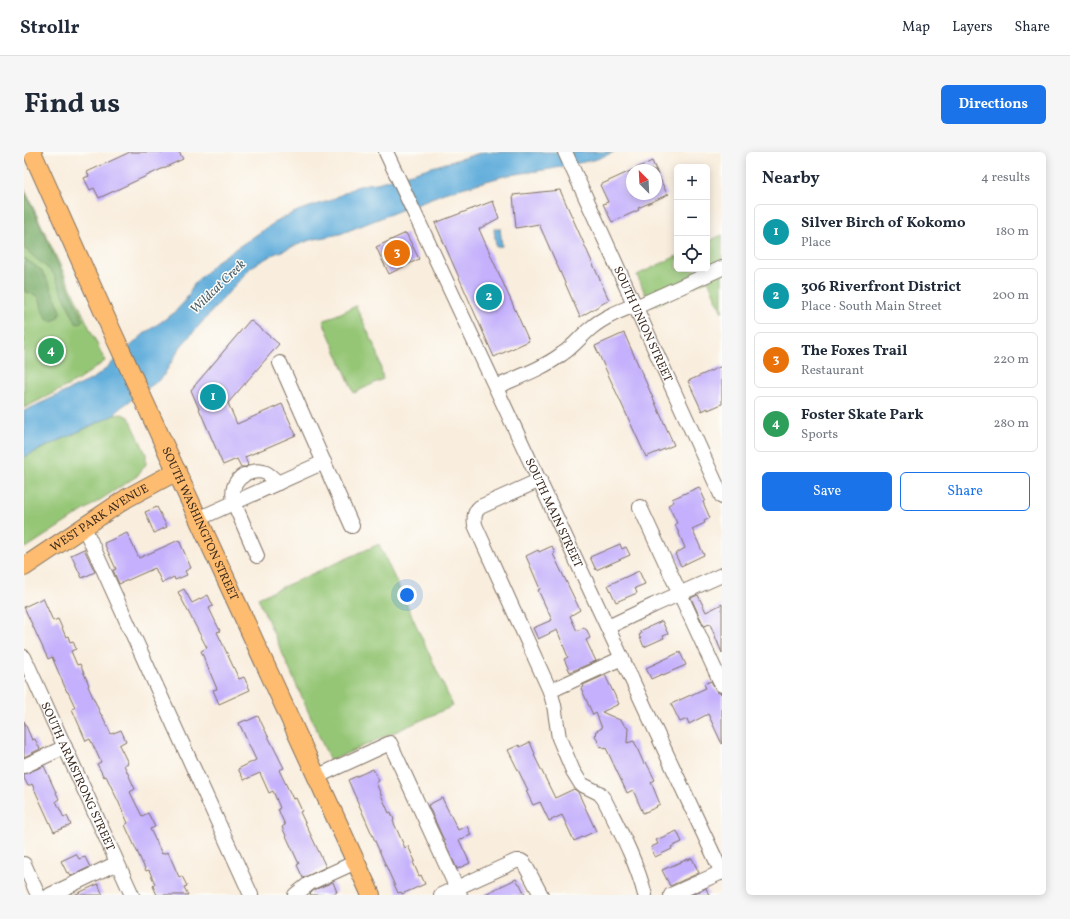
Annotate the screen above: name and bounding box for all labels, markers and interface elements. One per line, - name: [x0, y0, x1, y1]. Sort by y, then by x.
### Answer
- text: Strollr: [20, 15, 80, 41]
- text: Map: [902, 18, 930, 37]
- text: Layers: [952, 18, 992, 37]
- text: Share: [1014, 18, 1050, 37]
- text: Find us: [24, 85, 120, 124]
- button: Directions: [941, 85, 1046, 124]
- north arrow: [626, 164, 662, 200]
- map controls: [674, 164, 710, 272]
- button: +: [674, 164, 710, 200]
- text: Nearby: [762, 167, 820, 190]
- text: 4 results: [981, 169, 1030, 187]
- button: −: [674, 200, 710, 236]
- text: Silver Birch of Kokomo: [801, 213, 965, 234]
- text: 1: [773, 223, 779, 241]
- text: 180 m: [995, 223, 1029, 241]
- text: Place: [801, 234, 831, 252]
- button: locate: [674, 236, 710, 272]
- pin: 3: [384, 238, 410, 268]
- water label: Wildcat Creek: [187, 256, 250, 319]
- street label: SOUTH UNION STREET: [609, 264, 676, 385]
- text: 306 Riverfront District: [801, 277, 961, 298]
- pin: 2: [476, 282, 502, 312]
- text: 2: [773, 287, 779, 305]
- text: 200 m: [992, 287, 1029, 305]
- text: Place · South Main Street: [801, 298, 942, 316]
- pin: 4: [38, 336, 64, 366]
- text: The Foxes Trail: [801, 341, 907, 362]
- text: 3: [773, 351, 779, 369]
- text: 220 m: [993, 351, 1029, 369]
- text: Restaurant: [801, 362, 864, 380]
- pin: 1: [200, 382, 226, 412]
- text: Foster Skate Park: [801, 405, 924, 426]
- text: 4: [772, 415, 780, 433]
- text: 280 m: [993, 415, 1029, 433]
- text: Sports: [801, 426, 838, 444]
- street label: SOUTH WASHINGTON STREET: [157, 445, 242, 603]
- street label: SOUTH MAIN STREET: [521, 456, 586, 571]
- button: Save: [762, 472, 892, 511]
- button: Share: [900, 472, 1030, 511]
- street label: WEST PARK AVENUE: [47, 481, 152, 556]
- your location: [397, 585, 417, 605]
- street label: SOUTH ARMSTRONG STREET: [36, 700, 118, 854]

